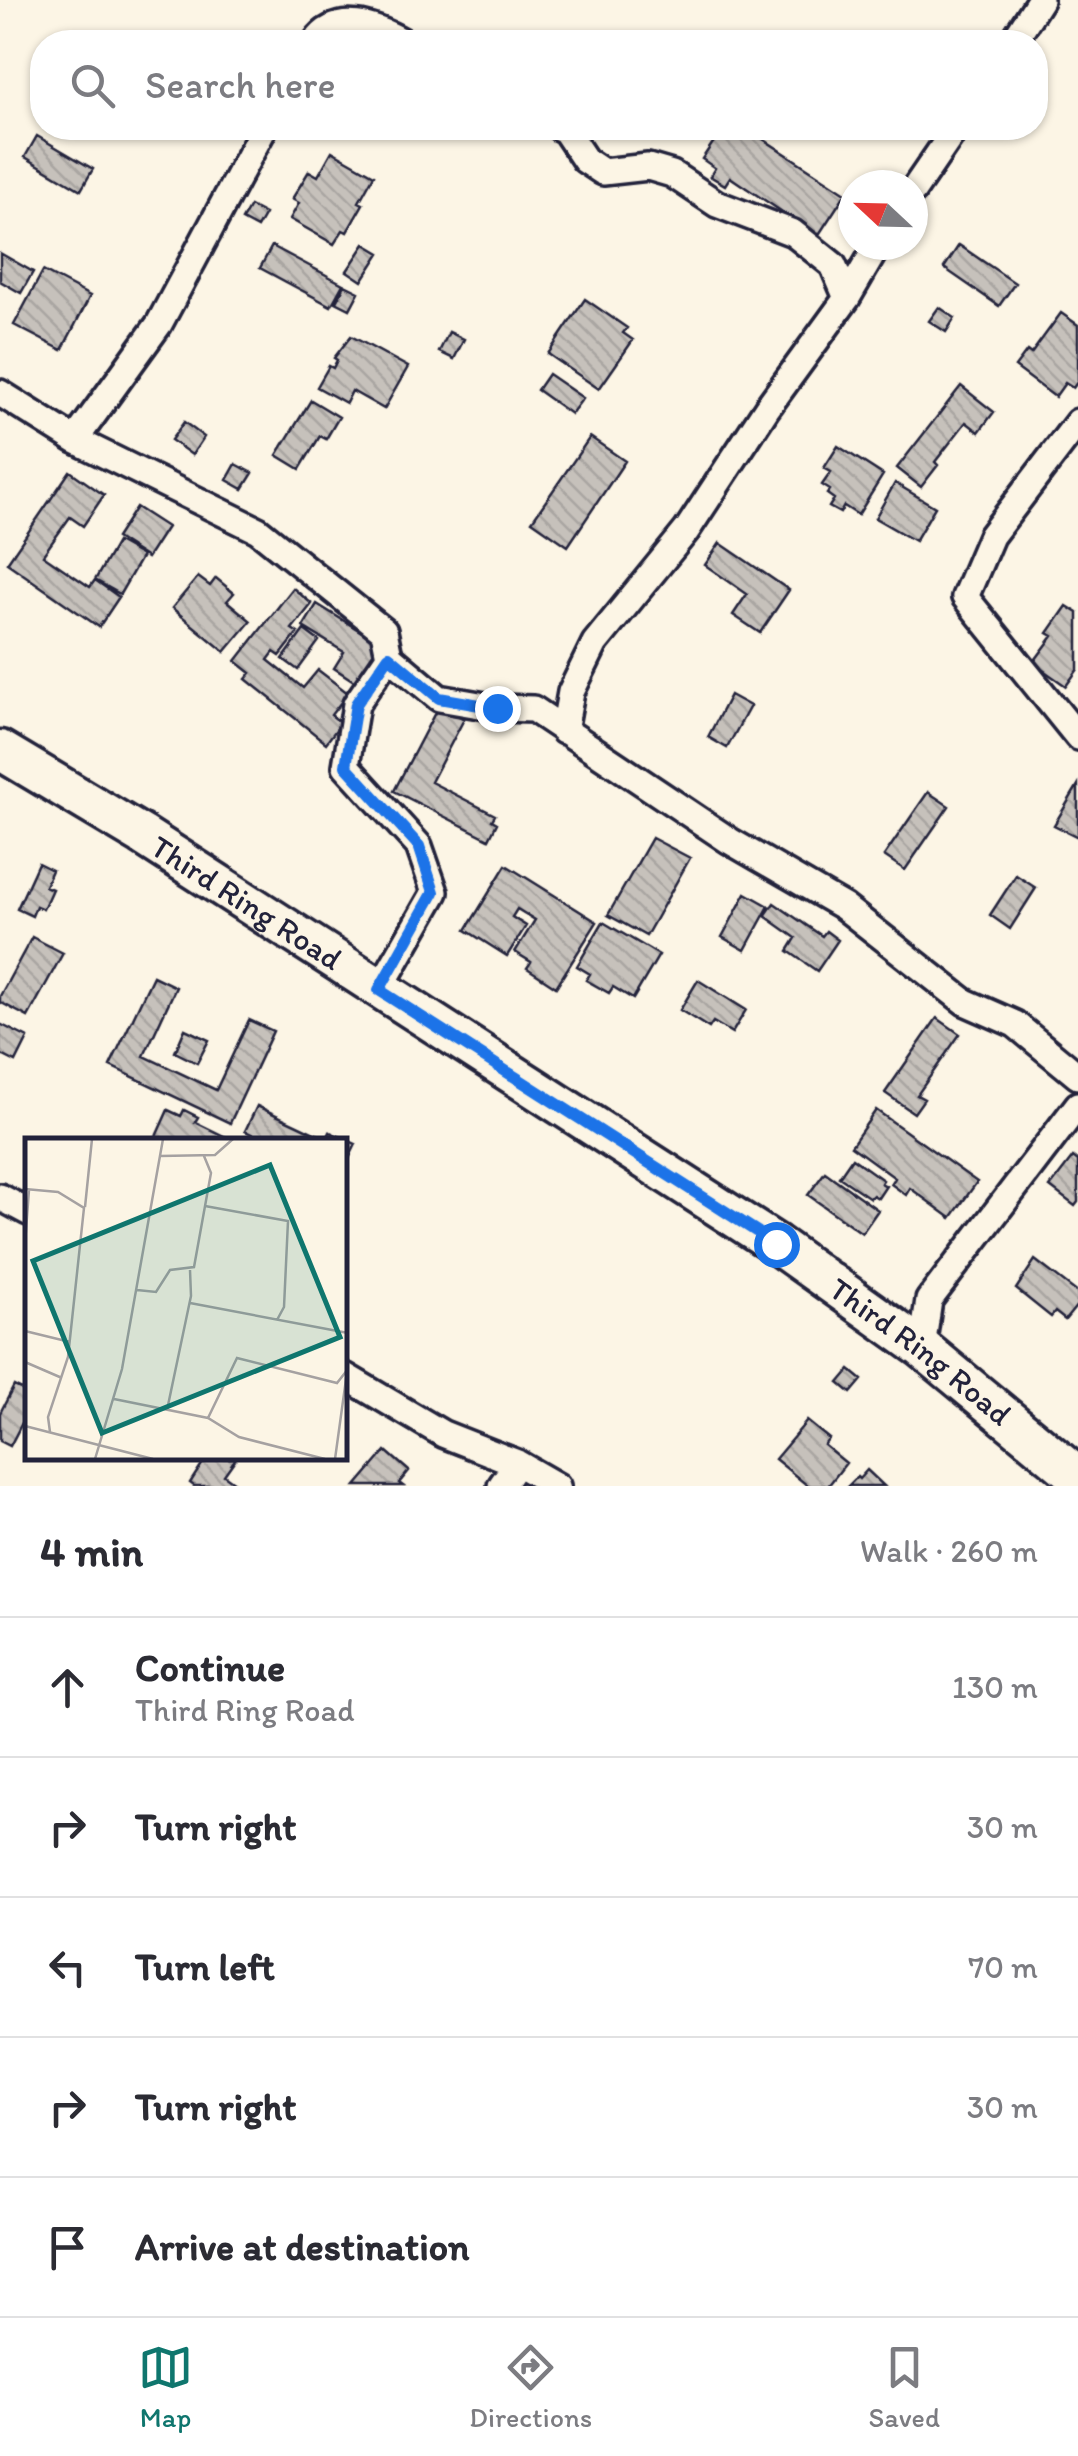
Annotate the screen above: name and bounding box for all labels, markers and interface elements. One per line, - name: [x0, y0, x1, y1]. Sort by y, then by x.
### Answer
- search box: [30, 30, 1048, 140]
- icon: search: [65, 58, 120, 113]
- text: Search here: [145, 62, 336, 108]
- north arrow: [838, 170, 928, 260]
- route end: [475, 686, 521, 732]
- street label: Third Ring Road: [144, 827, 349, 978]
- inset map: [25, 1138, 348, 1461]
- route start: [754, 1222, 800, 1268]
- street label: Third Ring Road: [822, 1269, 1019, 1433]
- text: 4 min: [40, 1526, 143, 1577]
- text: Walk · 260 m: [860, 1532, 1038, 1570]
- text: Continue: [135, 1645, 285, 1691]
- icon: ahead: [40, 1660, 95, 1715]
- text: 130 m: [952, 1668, 1038, 1706]
- text: Third Ring Road: [135, 1691, 355, 1729]
- icon: right: [40, 1800, 95, 1855]
- text: Turn right: [135, 1804, 297, 1850]
- text: 30 m: [967, 1808, 1038, 1846]
- icon: left: [40, 1940, 95, 1995]
- text: Turn left: [135, 1944, 275, 1990]
- text: 70 m: [968, 1948, 1038, 1986]
- icon: right: [40, 2080, 95, 2135]
- text: Turn right: [135, 2084, 297, 2130]
- text: 30 m: [967, 2088, 1038, 2126]
- icon: arrive: [40, 2220, 95, 2275]
- text: Arrive at destination: [135, 2224, 470, 2270]
- tab: Map: [138, 2340, 193, 2434]
- tab: Directions: [469, 2340, 592, 2434]
- tab: Saved: [868, 2340, 940, 2434]

